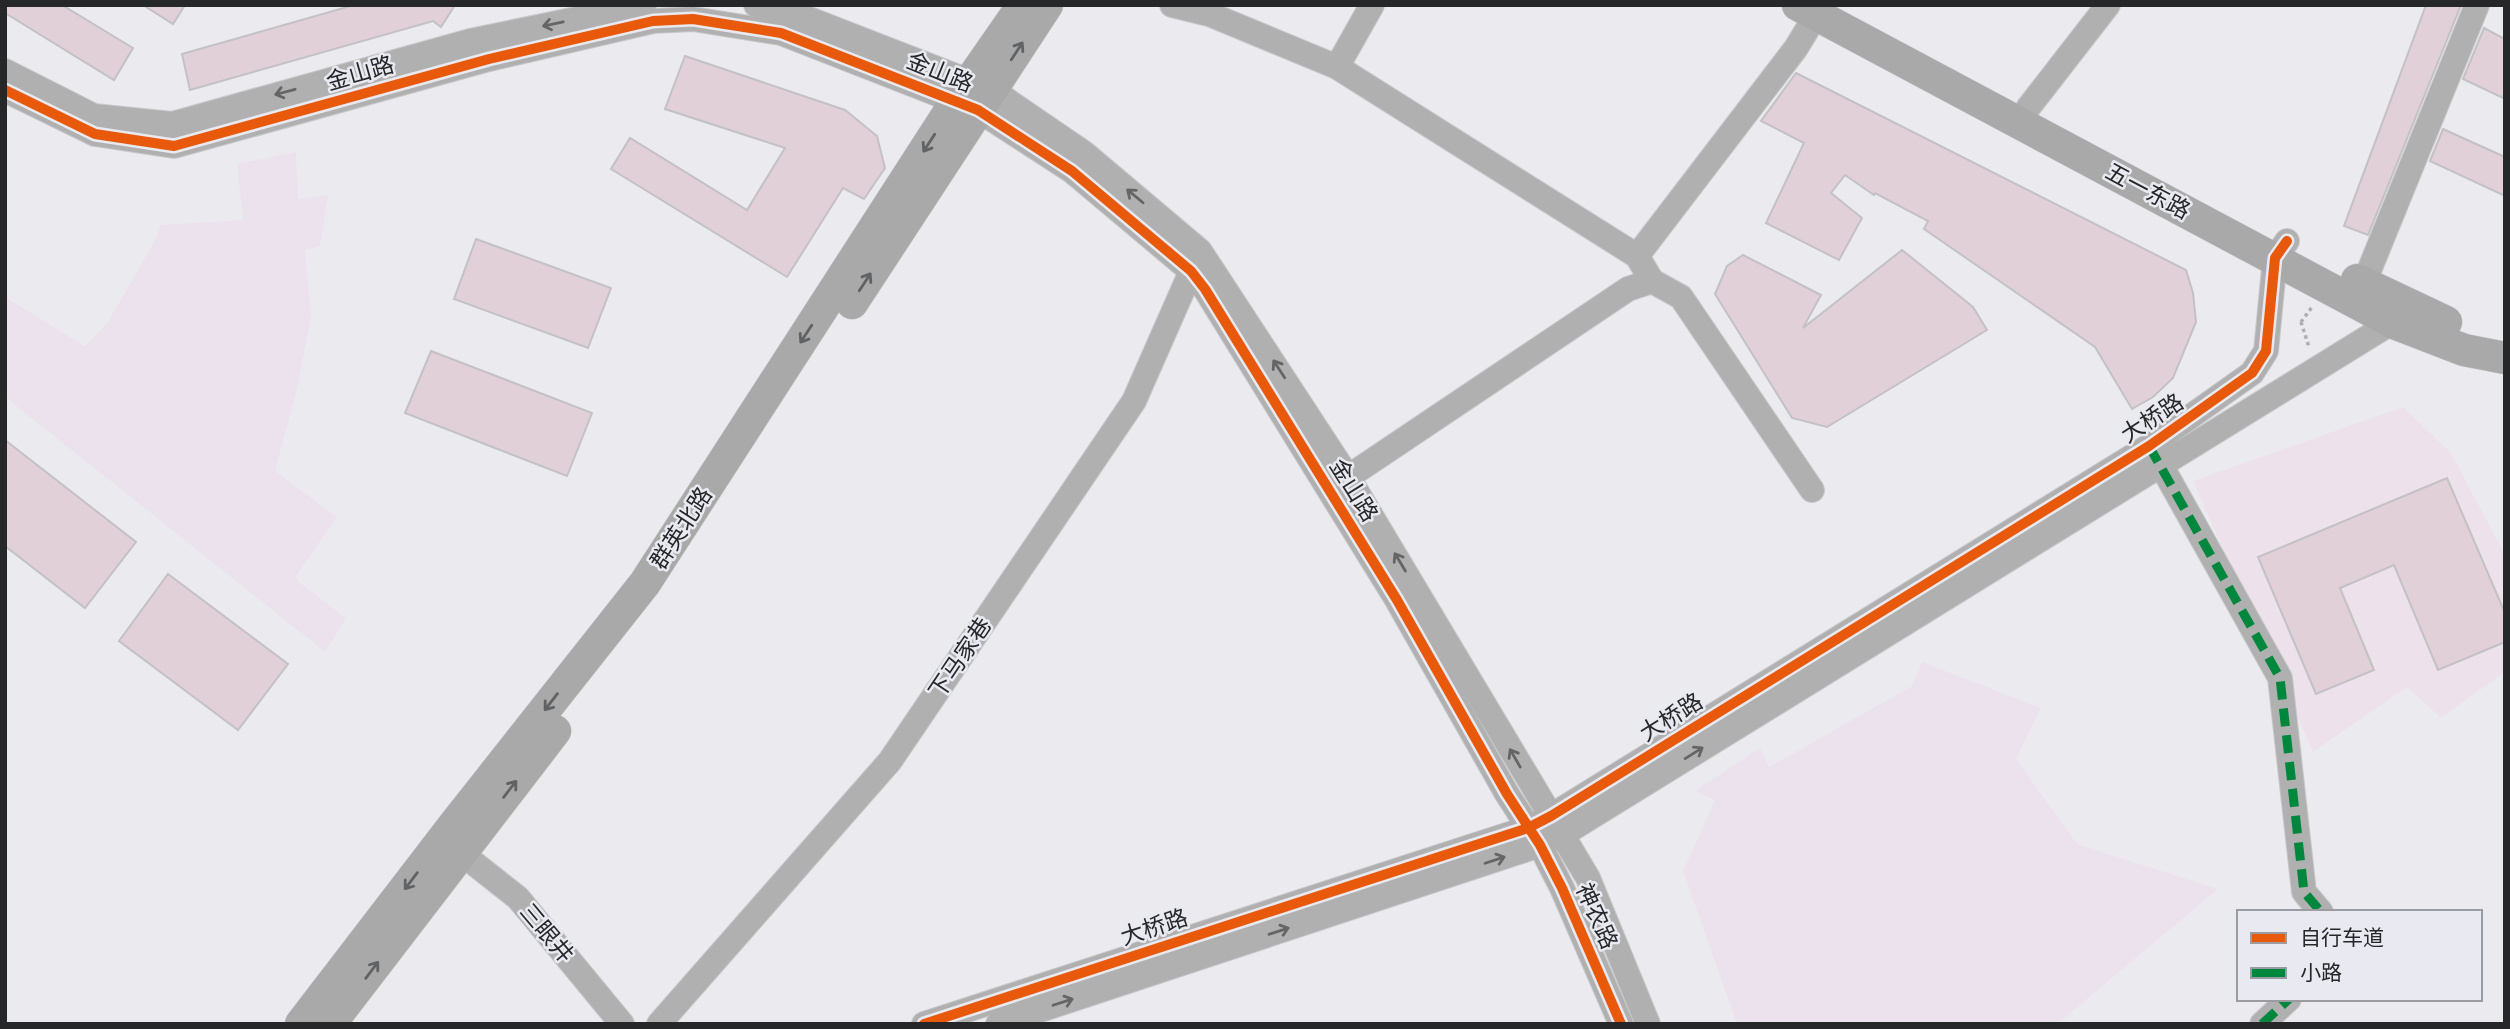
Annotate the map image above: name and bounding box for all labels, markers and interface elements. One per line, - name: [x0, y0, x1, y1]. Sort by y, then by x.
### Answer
- one-way arrow: [542, 18, 565, 32]
- one-way arrow: [1010, 42, 1024, 61]
- street label: 金山路: [903, 46, 977, 98]
- street label: 金山路: [323, 50, 397, 96]
- one-way arrow: [274, 87, 296, 100]
- one-way arrow: [922, 132, 936, 152]
- street label: 五一东路: [2101, 157, 2195, 225]
- one-way arrow: [1126, 188, 1144, 204]
- one-way arrow: [858, 273, 873, 292]
- one-way arrow: [799, 323, 813, 343]
- one-way arrow: [1272, 360, 1286, 380]
- street label: 大桥路: [2115, 387, 2189, 449]
- street label: 金山路: [1324, 453, 1384, 527]
- street label: 群英北路: [644, 482, 718, 574]
- one-way arrow: [1393, 552, 1407, 572]
- street label: 下马家巷: [923, 612, 997, 704]
- street label: 大桥路: [1634, 687, 1708, 747]
- one-way arrow: [543, 692, 559, 710]
- one-way arrow: [1684, 745, 1703, 760]
- one-way arrow: [1508, 749, 1522, 769]
- one-way arrow: [503, 781, 518, 799]
- one-way arrow: [1483, 853, 1505, 866]
- one-way arrow: [403, 871, 418, 889]
- street label: 神农路: [1570, 879, 1624, 953]
- street label: 三眼井: [514, 898, 580, 968]
- street label: 大桥路: [1117, 903, 1191, 951]
- legend: [2237, 910, 2482, 1001]
- one-way arrow: [1267, 924, 1289, 937]
- text: 自行车道: [2300, 925, 2384, 950]
- text: 小路: [2300, 960, 2342, 985]
- one-way arrow: [364, 961, 379, 979]
- one-way arrow: [1051, 995, 1073, 1008]

